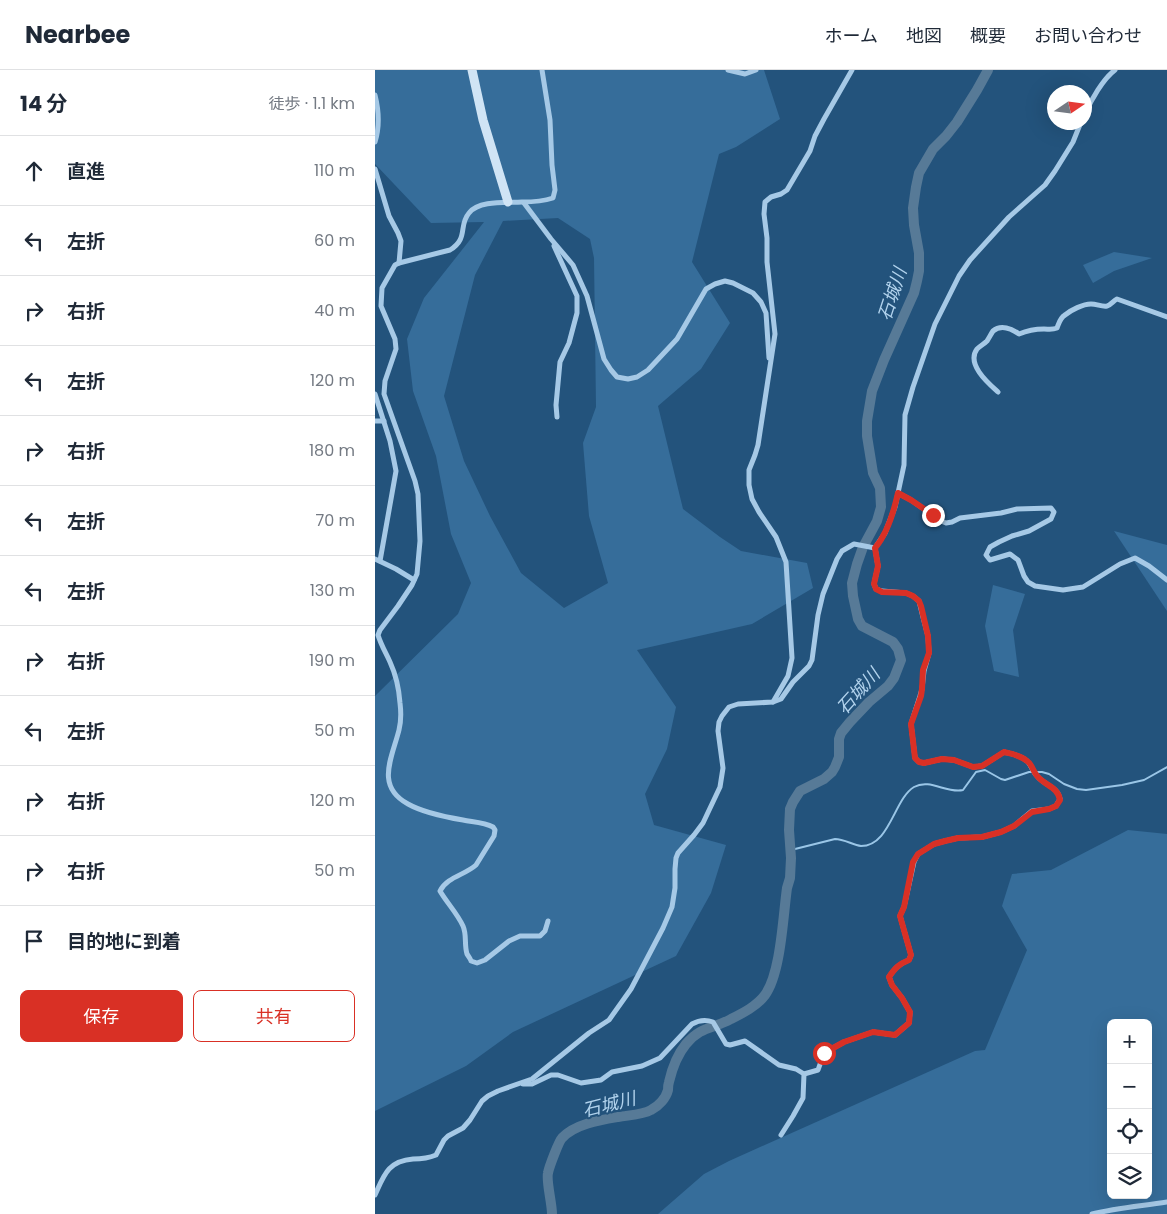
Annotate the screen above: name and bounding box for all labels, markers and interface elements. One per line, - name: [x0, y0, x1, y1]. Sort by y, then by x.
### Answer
- text: Nearbee: [25, 18, 130, 51]
- text: ホーム: [825, 23, 878, 48]
- text: 地図: [906, 23, 942, 48]
- text: 概要: [970, 23, 1006, 48]
- text: お問い合わせ: [1034, 23, 1142, 48]
- north arrow: [1047, 85, 1092, 130]
- text: 14 分: [20, 89, 68, 118]
- text: 徒歩 · 1.1 km: [268, 92, 355, 115]
- icon: ahead: [20, 157, 48, 185]
- text: 直進: [67, 158, 105, 185]
- text: 110 m: [314, 159, 355, 182]
- icon: left: [20, 227, 48, 255]
- text: 左折: [67, 228, 105, 255]
- text: 60 m: [314, 229, 355, 252]
- water label: 石城川: [872, 263, 913, 324]
- icon: right: [20, 297, 48, 325]
- text: 右折: [67, 298, 105, 325]
- text: 40 m: [314, 299, 355, 322]
- icon: left: [20, 367, 48, 395]
- text: 左折: [67, 368, 105, 395]
- text: 120 m: [310, 369, 355, 392]
- icon: right: [20, 437, 48, 465]
- text: 右折: [67, 438, 105, 465]
- text: 180 m: [309, 439, 355, 462]
- route end: [922, 504, 945, 527]
- icon: left: [20, 507, 48, 535]
- text: 左折: [67, 508, 105, 535]
- text: 70 m: [315, 509, 355, 532]
- icon: left: [20, 577, 48, 605]
- text: 左折: [67, 578, 105, 605]
- text: 130 m: [310, 579, 355, 602]
- icon: right: [20, 647, 48, 675]
- text: 右折: [67, 648, 105, 675]
- text: 190 m: [309, 649, 355, 672]
- water label: 石城川: [831, 661, 887, 719]
- icon: left: [20, 717, 48, 745]
- text: 左折: [67, 718, 105, 745]
- text: 50 m: [314, 719, 355, 742]
- icon: right: [20, 787, 48, 815]
- text: 右折: [67, 788, 105, 815]
- text: 120 m: [310, 789, 355, 812]
- icon: right: [20, 857, 48, 885]
- text: 右折: [67, 858, 105, 885]
- text: 50 m: [314, 859, 355, 882]
- icon: arrive: [20, 927, 48, 955]
- text: 目的地に到着: [67, 928, 181, 955]
- button: 保存: [20, 990, 183, 1042]
- button: 共有: [193, 990, 355, 1042]
- map controls: [1107, 1019, 1152, 1199]
- button: +: [1107, 1019, 1152, 1064]
- route start: [813, 1042, 836, 1065]
- button: −: [1107, 1064, 1152, 1109]
- water label: 石城川: [580, 1085, 640, 1123]
- button: locate: [1107, 1109, 1152, 1154]
- button: layers: [1107, 1154, 1152, 1199]

